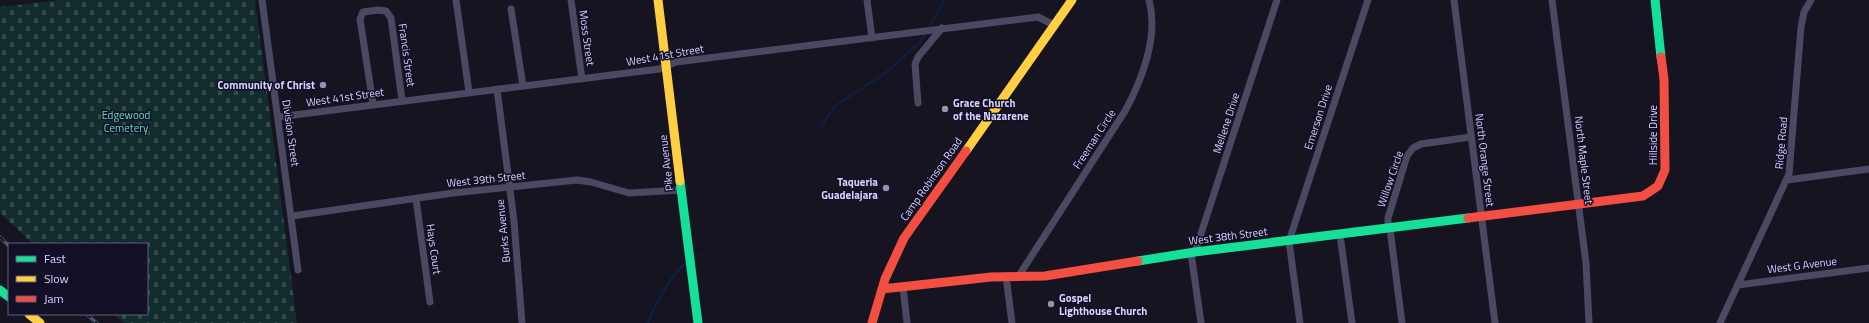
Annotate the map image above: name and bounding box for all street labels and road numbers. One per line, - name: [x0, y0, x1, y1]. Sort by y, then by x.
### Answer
- street label: Moss Street: [575, 9, 599, 67]
- street label: Francis Street: [395, 22, 419, 88]
- street label: West 41st Street: [625, 40, 705, 70]
- street label: Emerson Drive: [1300, 82, 1336, 152]
- street label: West 41st Street: [305, 84, 385, 110]
- street label: Mellene Drive: [1209, 90, 1244, 156]
- street label: Division Street: [278, 99, 304, 168]
- street label: Hillside Drive: [1645, 104, 1661, 165]
- street label: Freeman Circle: [1069, 106, 1120, 172]
- street label: North Orange Street: [1471, 113, 1499, 208]
- street label: North Maple Street: [1571, 115, 1597, 205]
- street label: Ridge Road: [1771, 116, 1791, 170]
- street label: Pike Avenue: [655, 134, 677, 192]
- street label: Camp Robinson Road: [896, 134, 966, 224]
- street label: Willow Circle: [1373, 148, 1407, 209]
- street label: West 39th Street: [446, 167, 526, 191]
- street label: Burks Avenue: [492, 198, 514, 263]
- street label: Hays Court: [423, 223, 445, 275]
- street label: West 38th Street: [1188, 223, 1268, 249]
- street label: West G Avenue: [1766, 253, 1838, 277]

